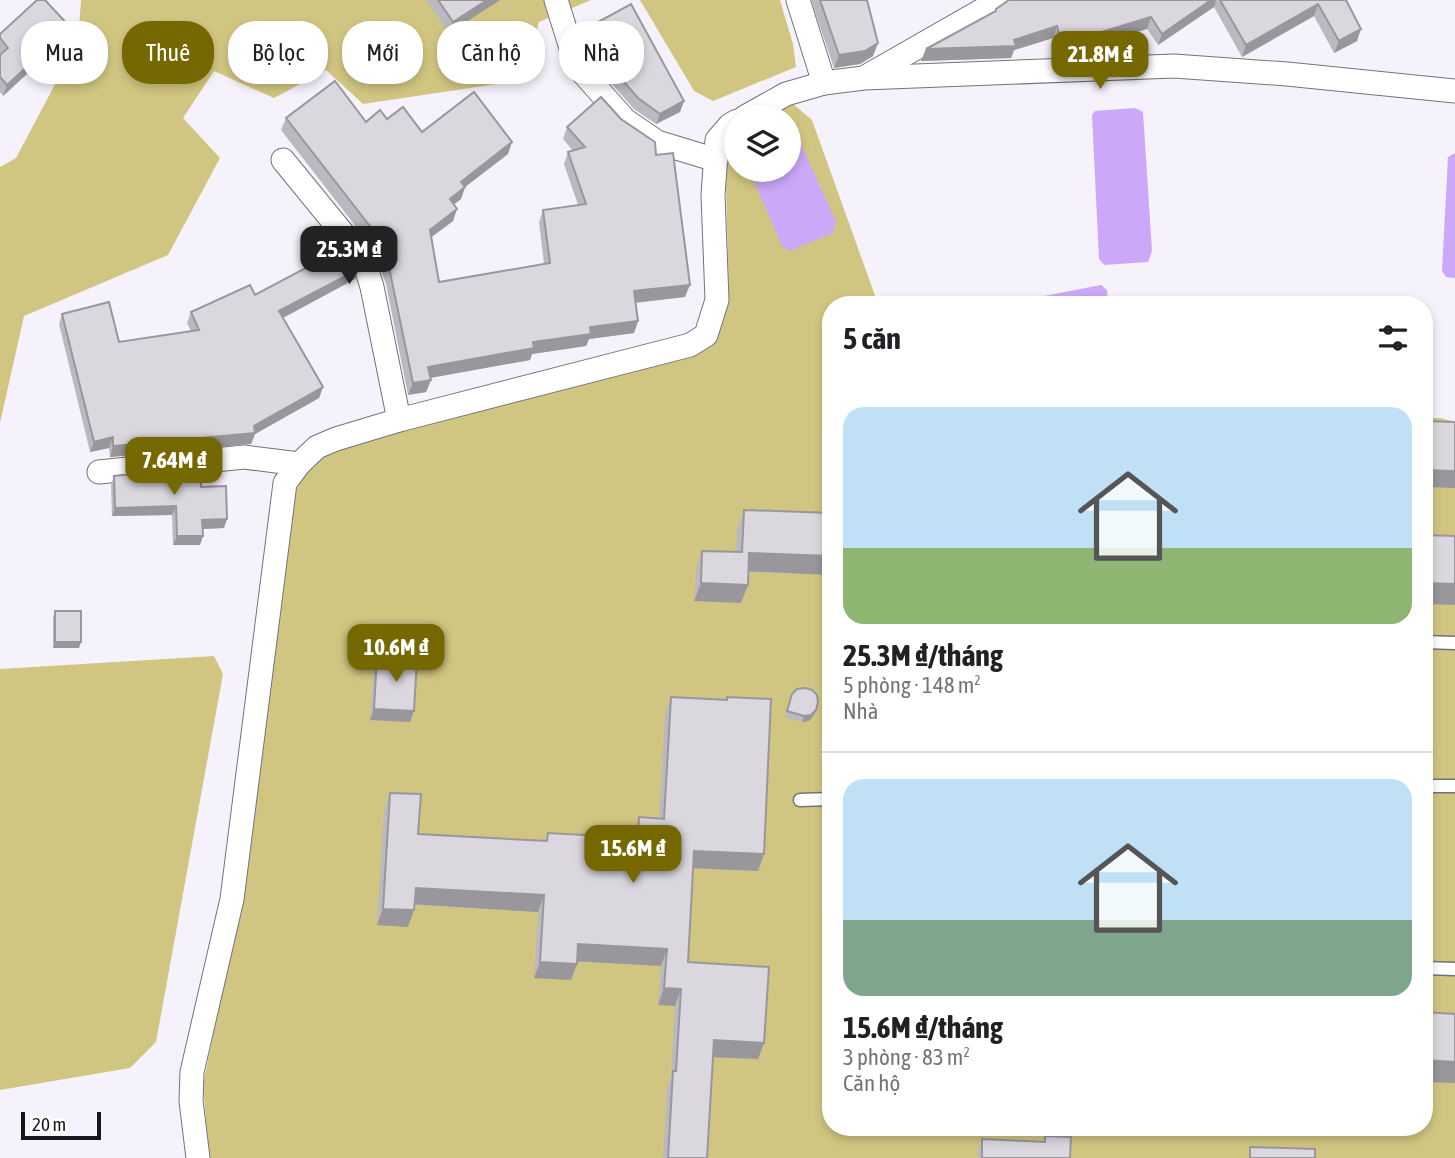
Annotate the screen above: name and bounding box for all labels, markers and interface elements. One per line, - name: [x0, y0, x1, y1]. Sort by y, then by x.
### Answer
- chip: Mua: [21, 21, 108, 84]
- chip: Thuê: [122, 21, 214, 84]
- chip: Bộ lọc: [228, 21, 328, 84]
- chip: Mới: [342, 21, 423, 84]
- chip: Căn hộ: [437, 21, 545, 84]
- chip: Nhà: [559, 21, 644, 84]
- pin: 21.8M ₫: [1035, 32, 1165, 91]
- text: 21.8M ₫: [1067, 41, 1133, 67]
- map controls: [724, 105, 801, 182]
- button: layers: [724, 105, 801, 182]
- pin: 25.3M ₫: [284, 226, 414, 286]
- text: 25.3M ₫: [316, 236, 382, 262]
- icon: filters: [1374, 319, 1412, 357]
- text: 5 căn: [843, 321, 901, 355]
- pin: 7.64M ₫: [109, 438, 239, 497]
- text: 7.64M ₫: [141, 447, 207, 473]
- icon: home: [1065, 453, 1191, 579]
- pin: 10.6M ₫: [331, 624, 461, 684]
- text: 10.6M ₫: [363, 634, 429, 660]
- text: 25.3M ₫/tháng: [843, 638, 1003, 672]
- text: 5 phòng · 148 m²: [843, 672, 981, 698]
- text: Nhà: [843, 698, 878, 724]
- icon: home: [1065, 825, 1191, 951]
- pin: 15.6M ₫: [568, 826, 698, 885]
- text: 15.6M ₫: [600, 835, 666, 861]
- text: 15.6M ₫/tháng: [843, 1010, 1003, 1044]
- text: 3 phòng · 83 m²: [843, 1044, 970, 1070]
- text: Căn hộ: [843, 1070, 900, 1096]
- scale bar: [21, 1109, 102, 1141]
- text: 20 m: [32, 1113, 66, 1135]

